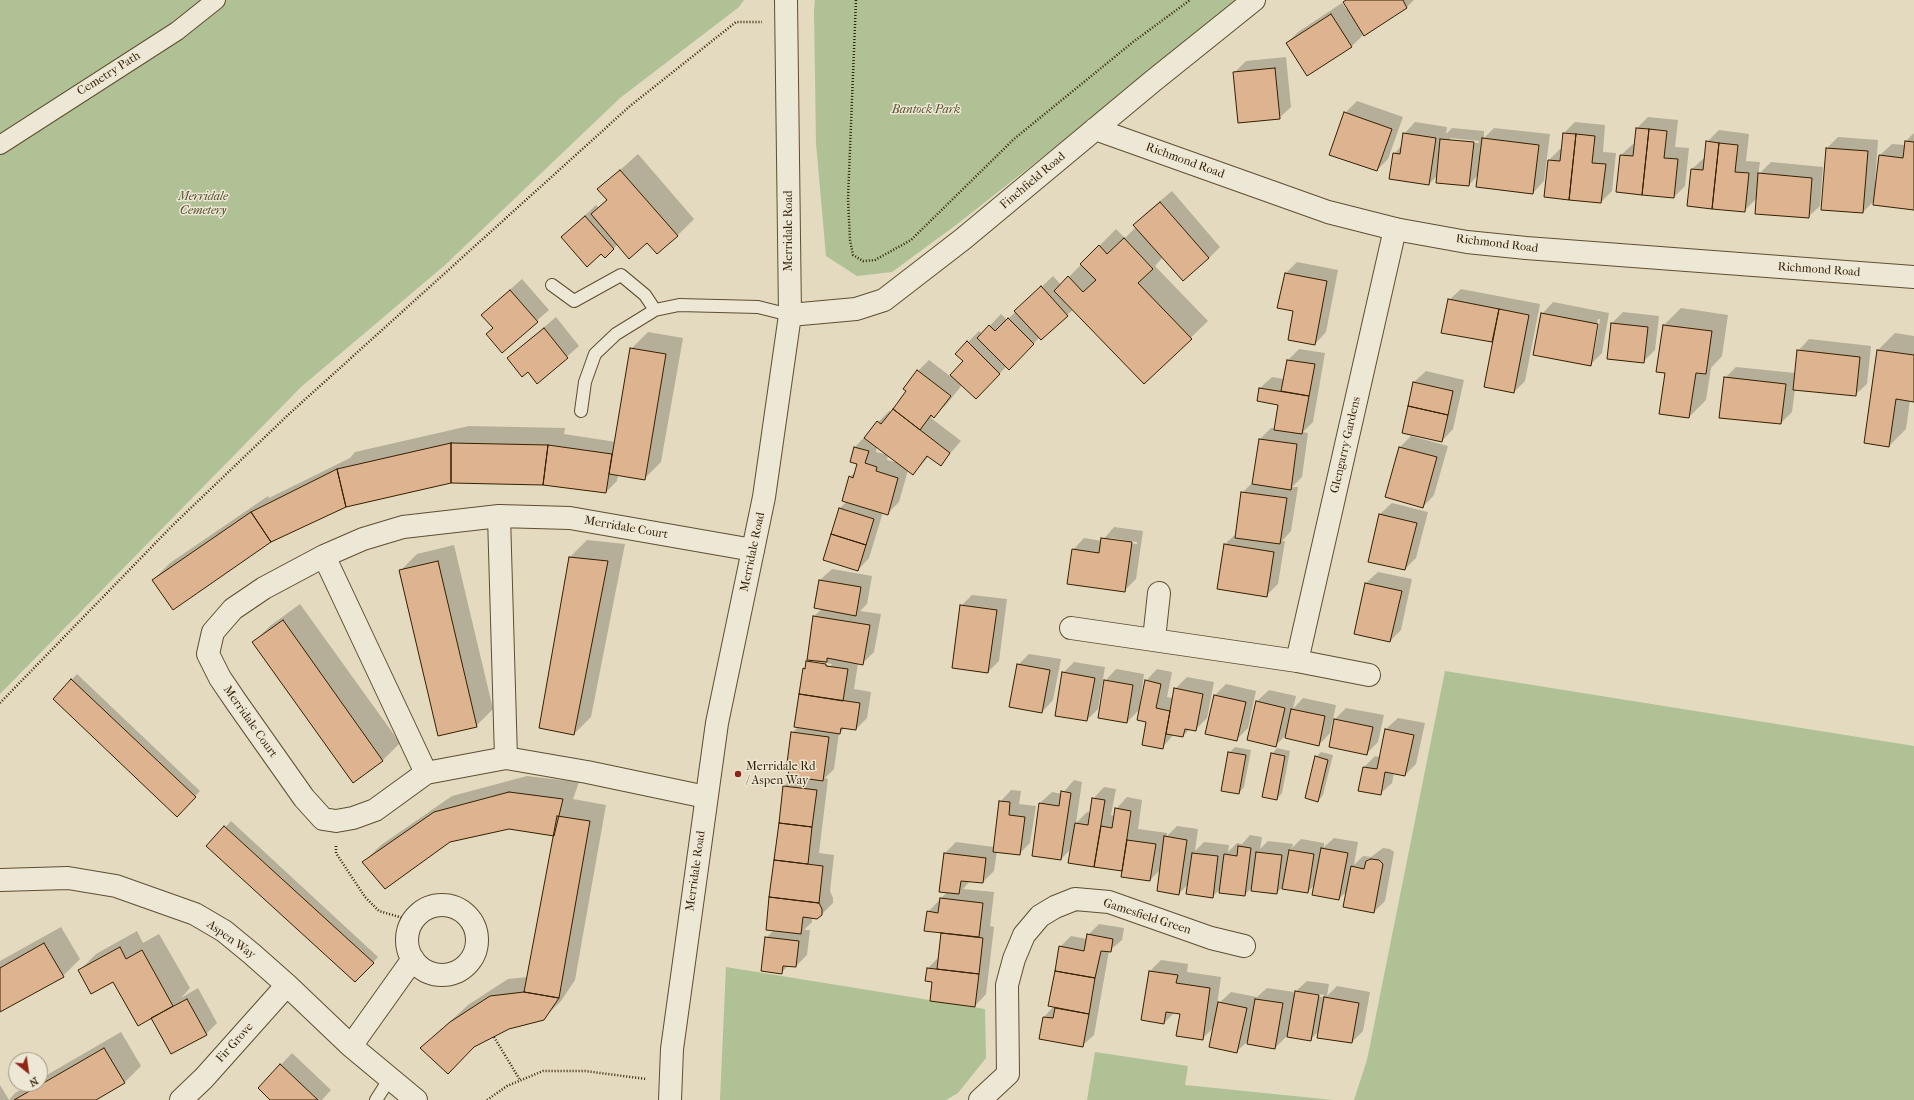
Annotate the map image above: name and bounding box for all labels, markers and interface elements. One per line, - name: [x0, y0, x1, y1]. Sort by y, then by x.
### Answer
- street label: Cemetry Path: [75, 49, 143, 99]
- park label: Bantock Park: [892, 103, 960, 117]
- street label: Richmond Road: [1144, 140, 1226, 182]
- street label: Finchfield Road: [998, 150, 1068, 212]
- park label: Merridale Cemetery: [178, 190, 228, 218]
- street label: Merridale Road: [782, 191, 796, 271]
- street label: Richmond Road: [1455, 232, 1539, 256]
- street label: Richmond Road: [1777, 260, 1861, 280]
- street label: Glengarry Gardens: [1328, 395, 1364, 495]
- street label: Merridale Road: [738, 511, 768, 593]
- street label: Merridale Court: [583, 514, 669, 542]
- street label: Merridale Court: [220, 683, 280, 761]
- place label: Merridale Rd / Aspen Way: [746, 760, 815, 788]
- marker: Merridale Rd / Aspen Way: [733, 769, 743, 779]
- street label: Merridale Road: [683, 830, 709, 912]
- street label: Gamesfield Green: [1101, 896, 1193, 938]
- street label: Aspen Way: [204, 917, 258, 963]
- street label: Fir Grove: [213, 1020, 257, 1066]
- north arrow: [8, 1052, 48, 1092]
- text: N: [27, 1074, 41, 1090]

